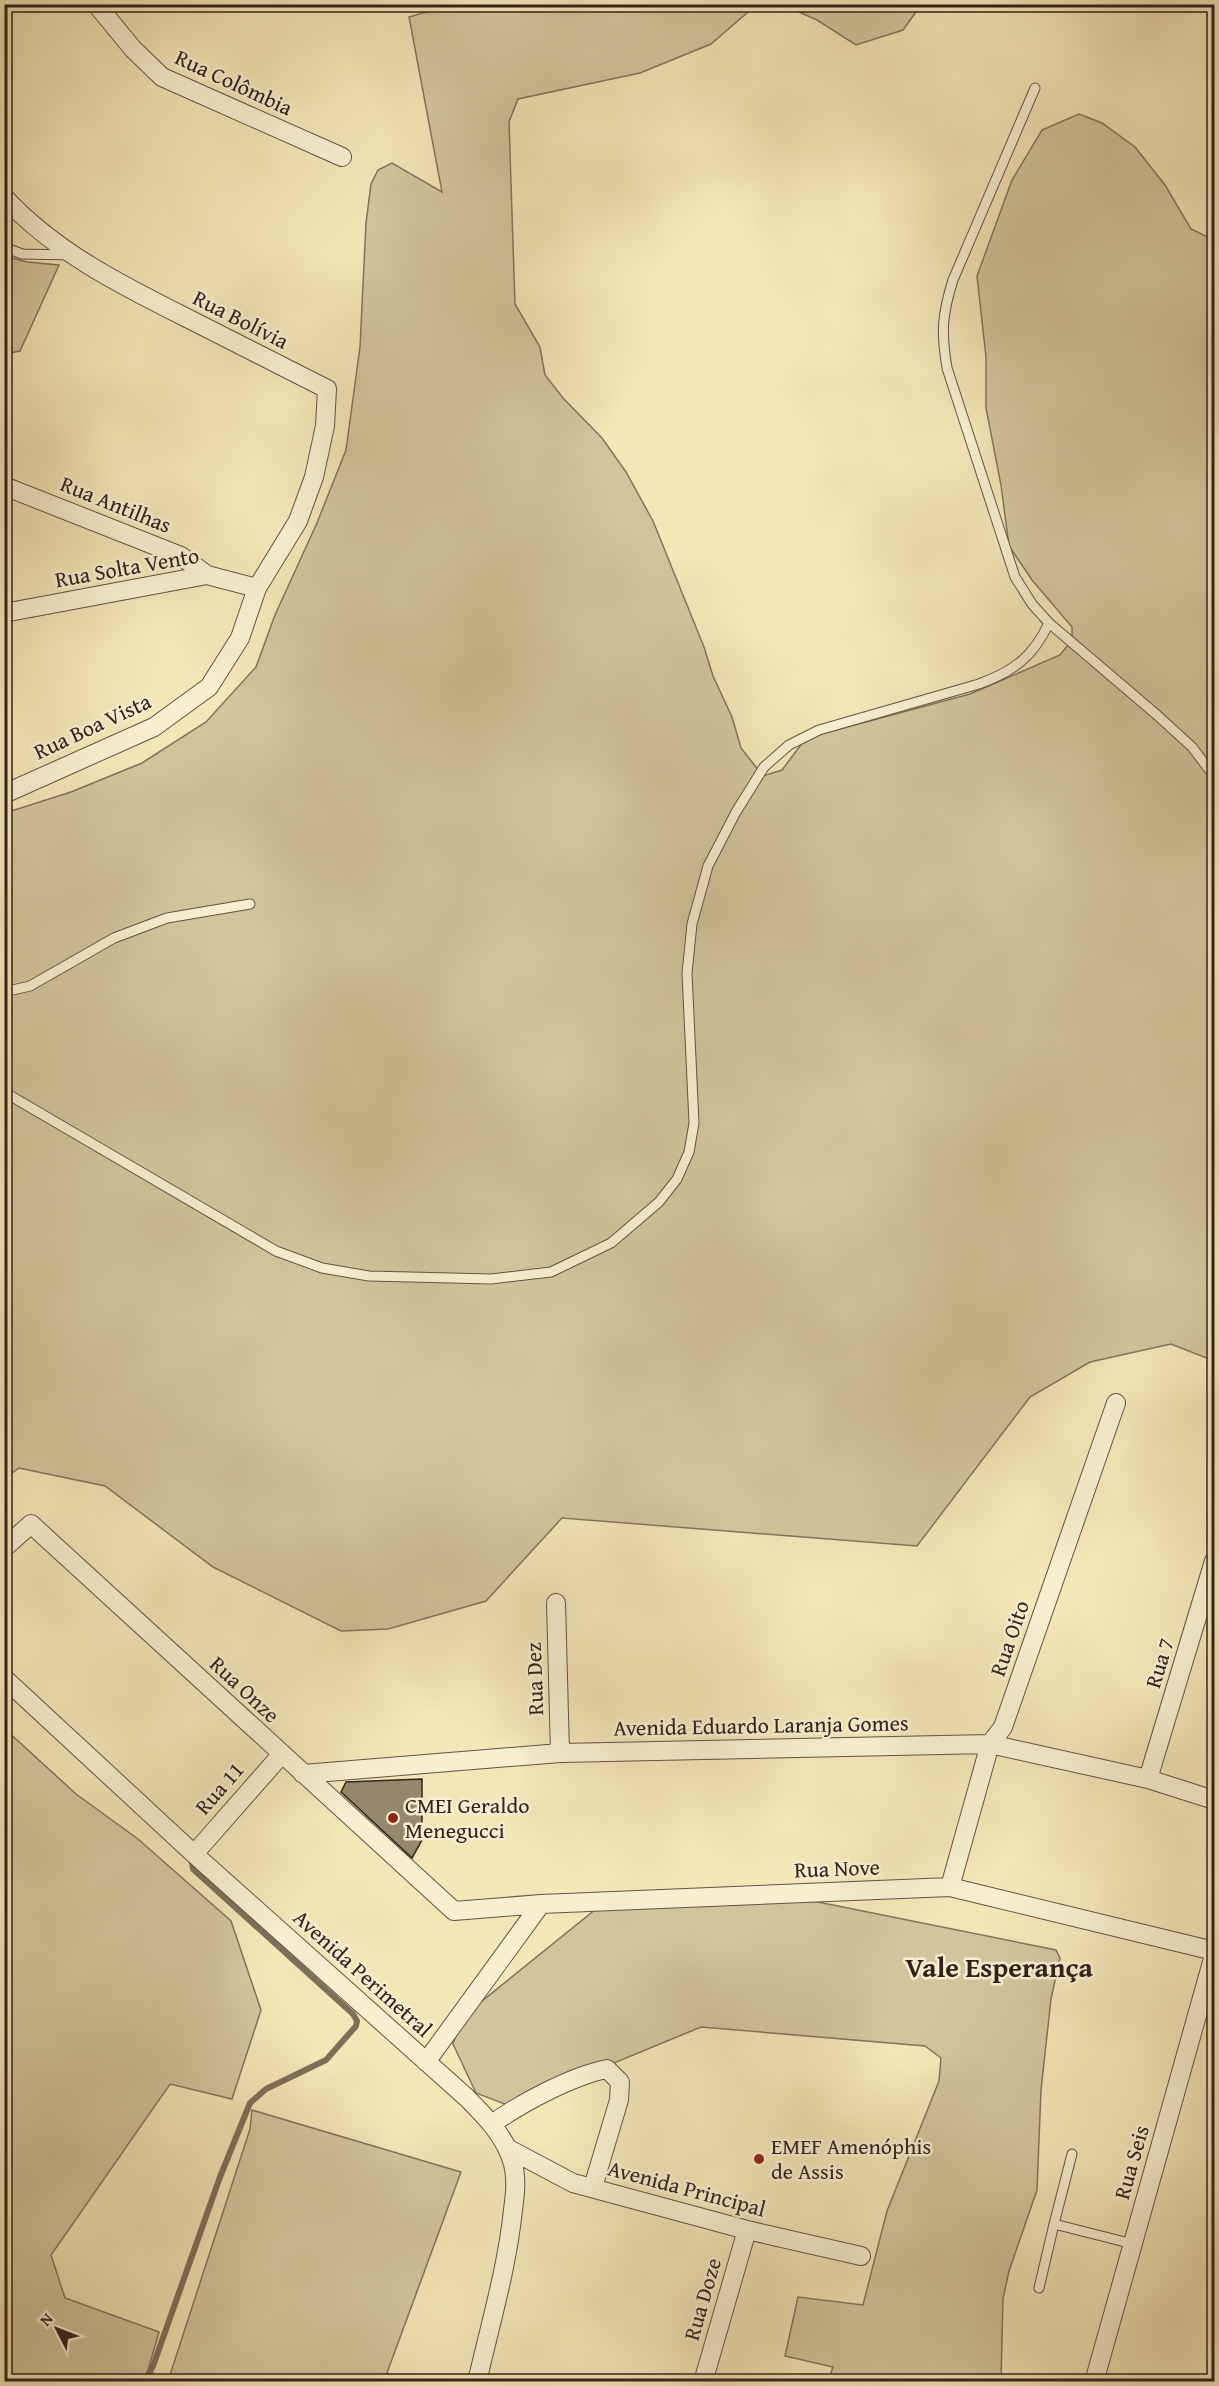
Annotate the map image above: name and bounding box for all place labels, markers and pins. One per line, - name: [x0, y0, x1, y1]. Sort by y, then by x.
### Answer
- place label: CMEI Geraldo Menegucci: [405, 1789, 529, 1846]
- marker: CMEI Geraldo Menegucci: [386, 1811, 400, 1825]
- place label: EMEF Amenóphis de Assis: [771, 2130, 931, 2187]
- marker: EMEF Amenóphis de Assis: [752, 2152, 766, 2166]

